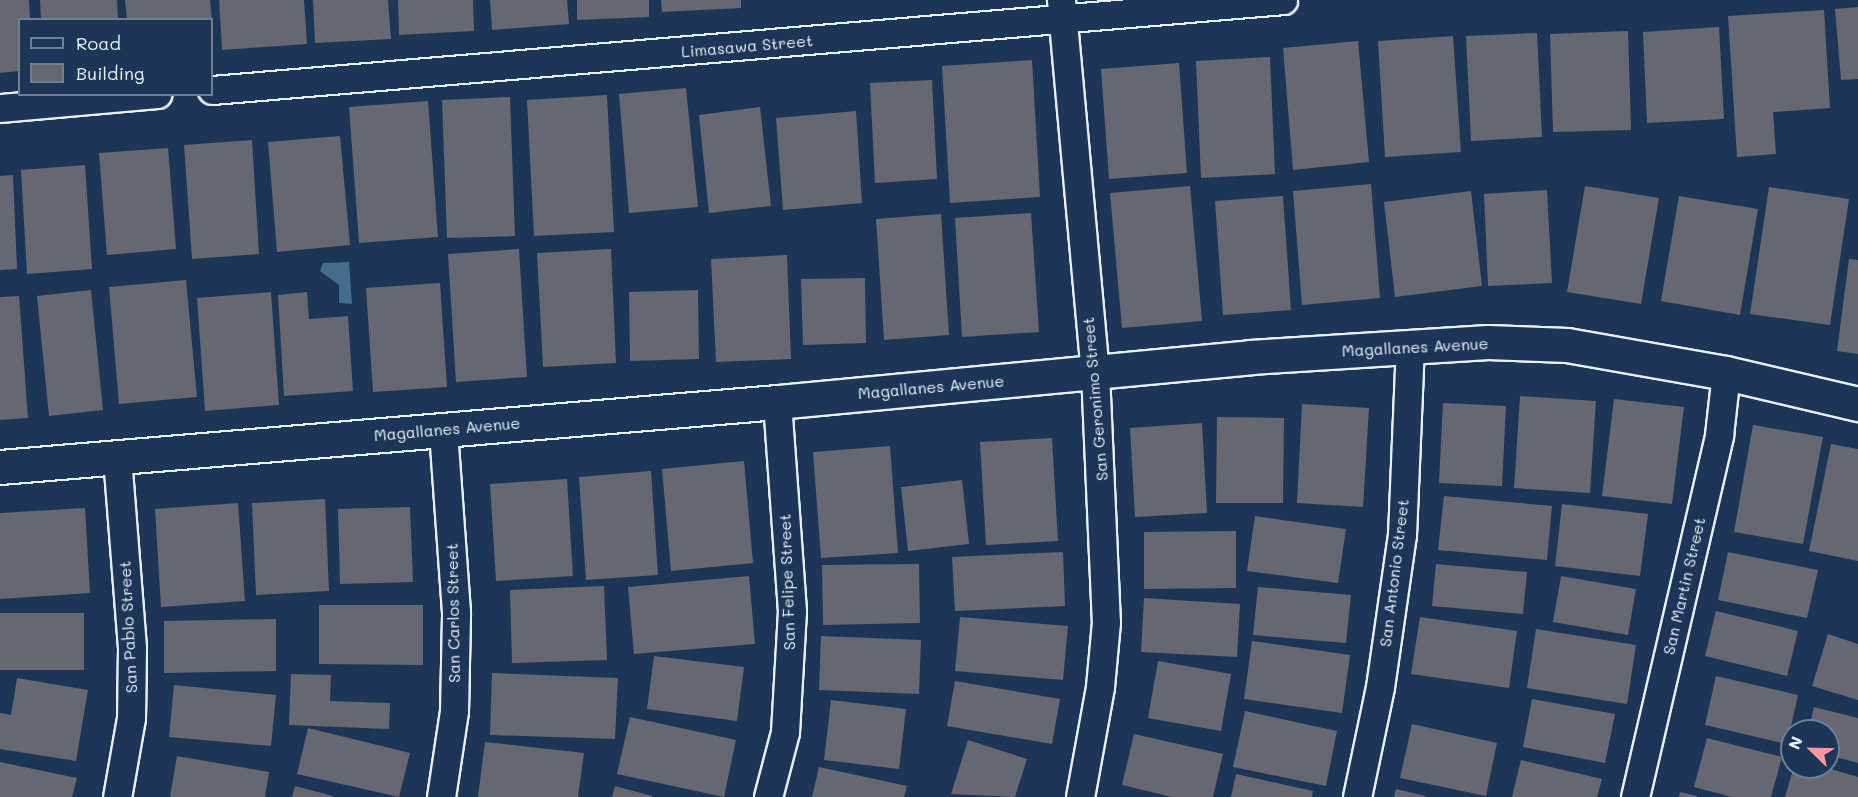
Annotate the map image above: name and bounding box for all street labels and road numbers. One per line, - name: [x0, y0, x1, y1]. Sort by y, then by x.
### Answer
- street label: Limasawa Street: [680, 31, 814, 61]
- street label: San Geronimo Street: [1078, 316, 1112, 482]
- street label: Magallanes Avenue: [1341, 334, 1489, 360]
- street label: Magallanes Avenue: [857, 371, 1005, 403]
- street label: Magallanes Avenue: [373, 413, 521, 445]
- street label: San Antonio Street: [1375, 498, 1413, 648]
- street label: San Felipe Street: [775, 513, 799, 651]
- street label: San Martin Street: [1659, 515, 1709, 657]
- street label: San Carlos Street: [442, 543, 464, 683]
- street label: San Pablo Street: [115, 560, 141, 694]

